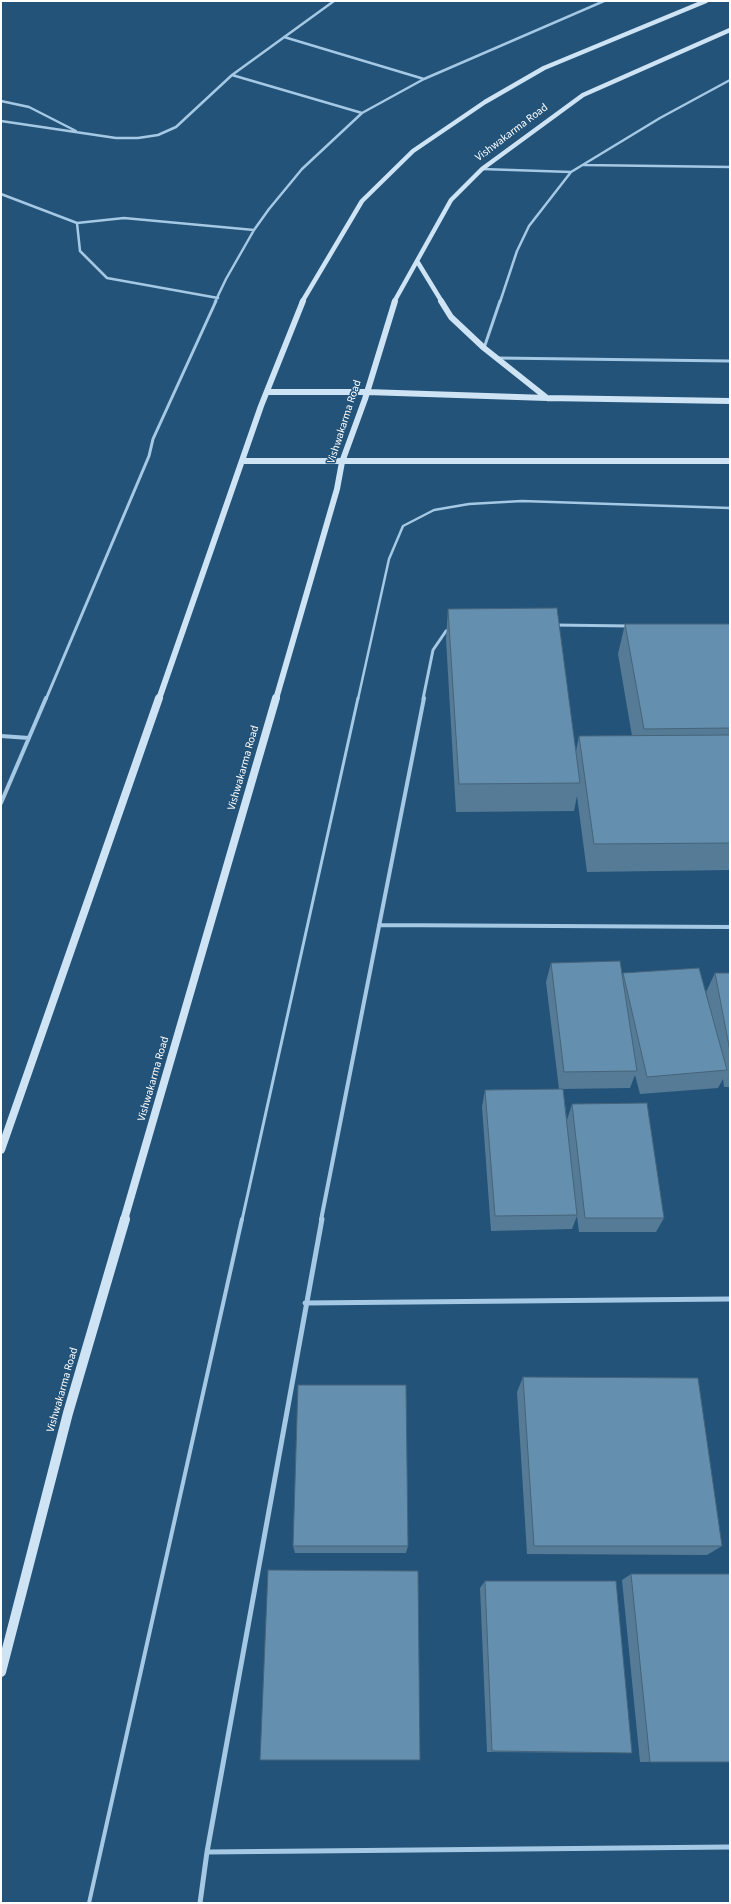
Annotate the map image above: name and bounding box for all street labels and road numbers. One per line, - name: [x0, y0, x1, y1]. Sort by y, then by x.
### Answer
- street label: Vishwakarma Road: [473, 101, 551, 165]
- street label: Vishwakarma Road: [325, 378, 365, 466]
- street label: Vishwakarma Road: [226, 724, 262, 812]
- street label: Vishwakarma Road: [136, 1035, 172, 1123]
- street label: Vishwakarma Road: [45, 1346, 81, 1434]

